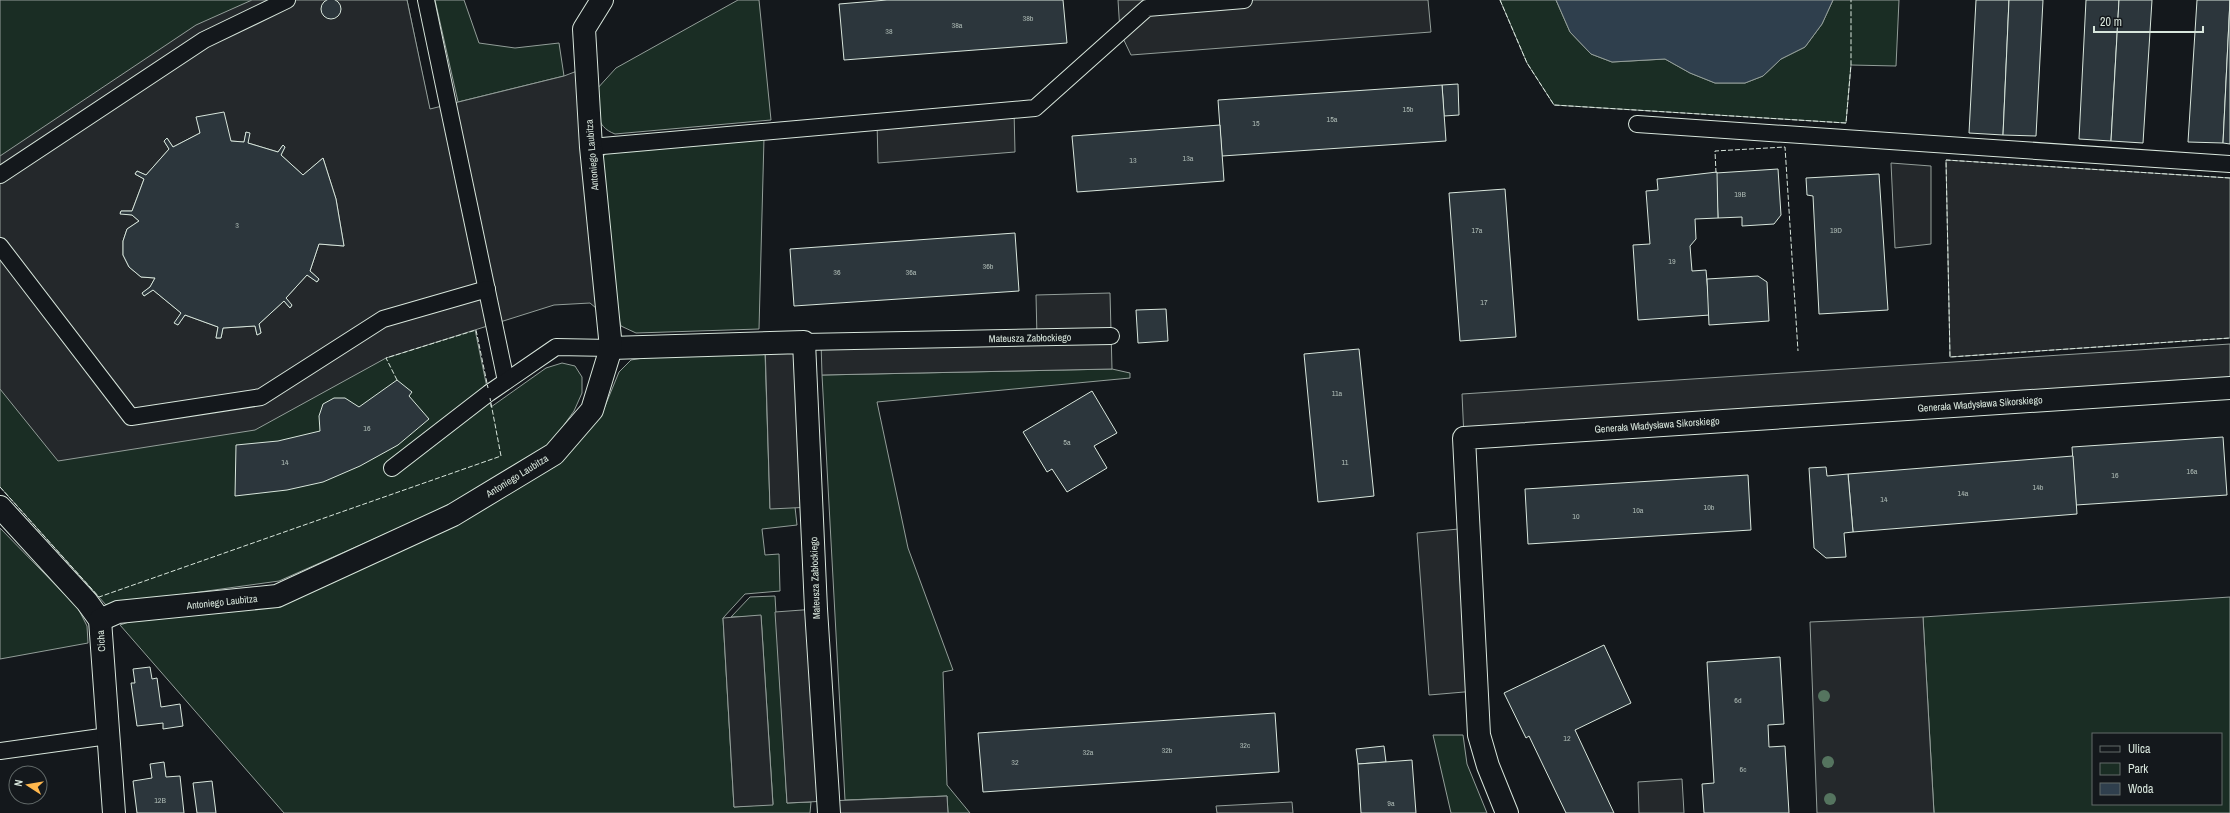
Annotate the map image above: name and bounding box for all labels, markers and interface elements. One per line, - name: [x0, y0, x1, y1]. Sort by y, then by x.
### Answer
- scale bar: [2094, 8, 2203, 34]
- house number: 38b: [1023, 13, 1034, 23]
- text: 20 m: [2100, 14, 2122, 30]
- house number: 38a: [952, 20, 963, 30]
- house number: 38: [885, 26, 893, 36]
- house number: 15b: [1403, 104, 1414, 114]
- house number: 15a: [1327, 114, 1338, 124]
- house number: 15: [1252, 118, 1260, 128]
- street label: Antoniego Laubitza: [582, 119, 602, 192]
- house number: 13a: [1183, 153, 1194, 163]
- house number: 13: [1129, 155, 1137, 165]
- house number: 19B: [1734, 189, 1746, 199]
- house number: 3: [235, 220, 239, 230]
- house number: 17a: [1472, 225, 1483, 235]
- house number: 19D: [1830, 225, 1842, 235]
- house number: 19: [1668, 256, 1676, 266]
- house number: 36b: [983, 261, 994, 271]
- house number: 36: [833, 267, 841, 277]
- house number: 36a: [906, 267, 917, 277]
- house number: 17: [1480, 297, 1488, 307]
- street label: Mateusza Zabłockiego: [989, 331, 1072, 345]
- house number: 11a: [1332, 388, 1343, 398]
- street label: Generała Władysława Sikorskiego: [1917, 393, 2043, 415]
- street label: Generała Władysława Sikorskiego: [1594, 414, 1720, 436]
- house number: 16: [363, 423, 371, 433]
- house number: 5a: [1063, 437, 1071, 447]
- street label: Antoniego Laubitza: [483, 451, 551, 501]
- house number: 14: [281, 457, 289, 467]
- house number: 11: [1342, 457, 1349, 467]
- house number: 16a: [2187, 466, 2198, 476]
- house number: 16: [2111, 470, 2119, 480]
- house number: 14b: [2033, 482, 2044, 492]
- house number: 14a: [1958, 488, 1969, 498]
- house number: 14: [1880, 494, 1888, 504]
- house number: 10b: [1704, 502, 1715, 512]
- house number: 10a: [1633, 505, 1644, 515]
- house number: 10: [1572, 511, 1580, 521]
- street label: Mateusza Zabłockiego: [807, 536, 823, 619]
- street label: Antoniego Laubitza: [185, 592, 258, 612]
- street label: Cicha: [94, 629, 108, 652]
- house number: 6d: [1734, 695, 1742, 705]
- house number: 12: [1563, 733, 1571, 743]
- legend: [2092, 733, 2222, 805]
- house number: 32c: [1240, 740, 1251, 750]
- text: Ulica: [2128, 741, 2151, 757]
- house number: 32b: [1162, 745, 1173, 755]
- house number: 32a: [1083, 747, 1094, 757]
- house number: 32: [1011, 757, 1019, 767]
- text: Park: [2128, 761, 2148, 777]
- house number: 6c: [1740, 764, 1747, 774]
- north arrow: [8, 765, 48, 805]
- text: N: [11, 778, 26, 788]
- text: Woda: [2128, 781, 2154, 797]
- house number: 12B: [154, 795, 166, 805]
- house number: 9a: [1387, 798, 1395, 808]

